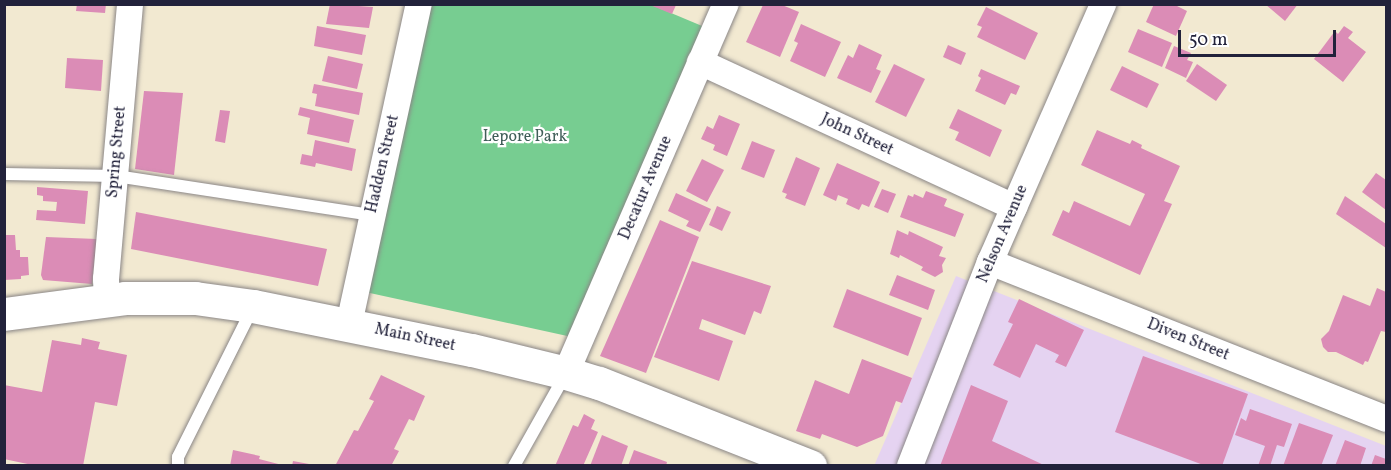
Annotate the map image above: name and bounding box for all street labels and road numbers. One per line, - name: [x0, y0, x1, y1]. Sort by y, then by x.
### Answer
- street label: Spring Street: [103, 105, 131, 199]
- street label: John Street: [818, 110, 896, 160]
- street label: Hadden Street: [362, 113, 404, 215]
- street label: Decatur Avenue: [615, 133, 677, 243]
- street label: Nelson Avenue: [974, 182, 1032, 286]
- street label: Diven Street: [1144, 315, 1232, 365]
- street label: Main Street: [373, 320, 457, 356]

